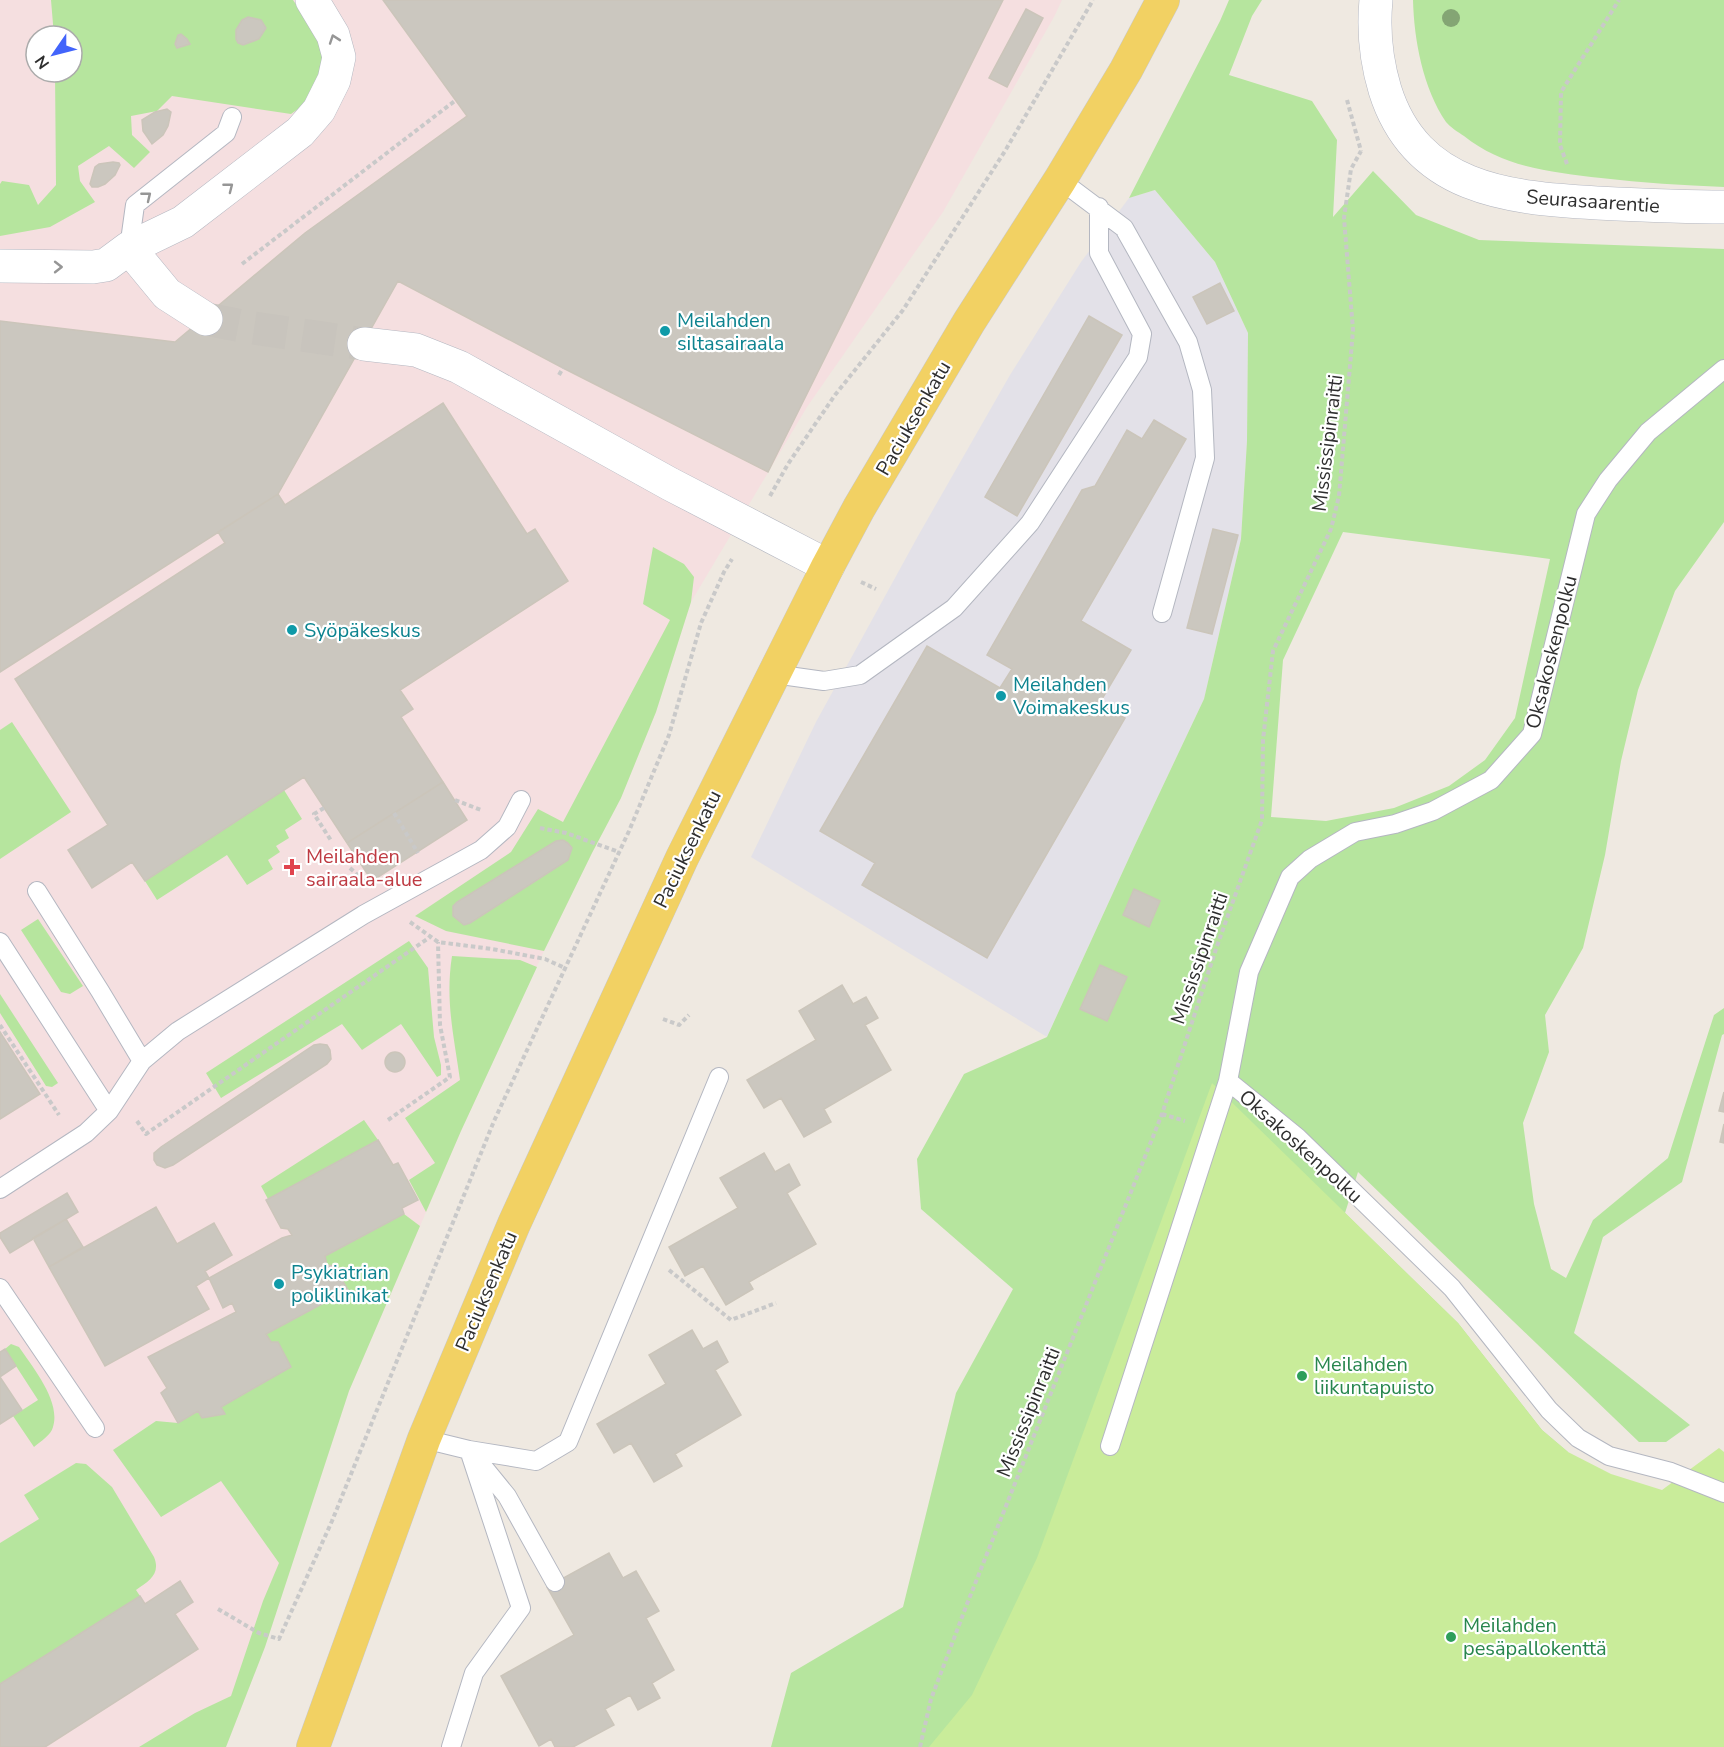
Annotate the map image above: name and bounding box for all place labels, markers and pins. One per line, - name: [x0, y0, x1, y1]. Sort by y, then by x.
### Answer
- place label: Meilahden siltasairaala: [677, 307, 784, 357]
- marker: Meilahden siltasairaala: [658, 324, 672, 338]
- place label: Syöpäkeskus: [304, 617, 421, 644]
- marker: Syöpäkeskus: [285, 623, 299, 637]
- place label: Meilahden Voimakeskus: [1012, 671, 1130, 721]
- marker: Meilahden Voimakeskus: [994, 689, 1008, 703]
- place label: Meilahden sairaala-alue: [306, 843, 423, 893]
- marker: Meilahden sairaala-alue: [283, 858, 301, 876]
- place label: Psykiatrian poliklinikat: [291, 1259, 389, 1309]
- marker: Psykiatrian poliklinikat: [272, 1277, 286, 1291]
- place label: Meilahden liikuntapuisto: [1314, 1351, 1434, 1401]
- marker: Meilahden liikuntapuisto: [1295, 1369, 1309, 1383]
- place label: Meilahden pesäpallokenttä: [1463, 1612, 1607, 1662]
- marker: Meilahden pesäpallokenttä: [1444, 1630, 1458, 1644]

